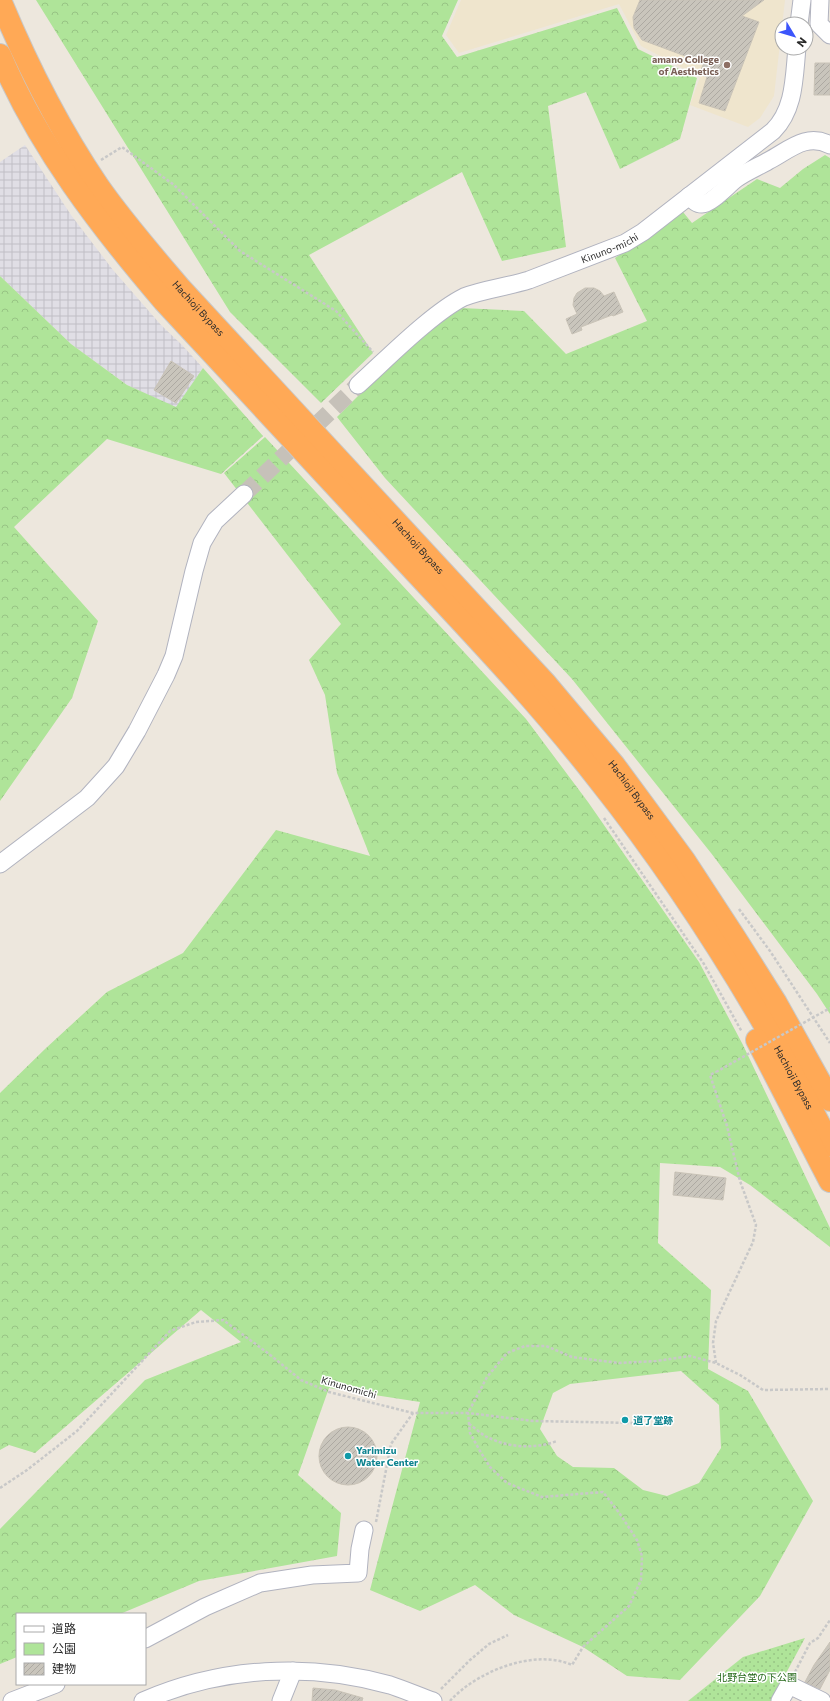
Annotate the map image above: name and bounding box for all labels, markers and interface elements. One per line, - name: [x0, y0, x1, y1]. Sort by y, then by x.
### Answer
- north arrow: [774, 16, 814, 56]
- text: N: [795, 35, 810, 50]
- place label: amano College of Aesthetics: [652, 53, 719, 77]
- marker: amano College of Aesthetics: [722, 60, 732, 70]
- street label: Kinuno-michi: [579, 230, 640, 265]
- street label: Hachioji Bypass: [170, 278, 227, 339]
- street label: Hachioji Bypass: [390, 516, 447, 577]
- street label: Hachioji Bypass: [606, 757, 658, 822]
- street label: Hachioji Bypass: [772, 1043, 816, 1112]
- street label: Kinunomichi: [320, 1373, 378, 1401]
- place label: 道了堂跡: [633, 1414, 673, 1426]
- marker: 道了堂跡: [620, 1415, 630, 1425]
- place label: Yarimizu Water Center: [356, 1444, 418, 1468]
- marker: Yarimizu Water Center: [343, 1451, 353, 1461]
- legend: [16, 1613, 146, 1685]
- text: 道路: [52, 1621, 76, 1635]
- text: 公園: [52, 1641, 76, 1655]
- text: 建物: [52, 1661, 76, 1675]
- park label: 北野台堂の下公園: [717, 1671, 797, 1683]

